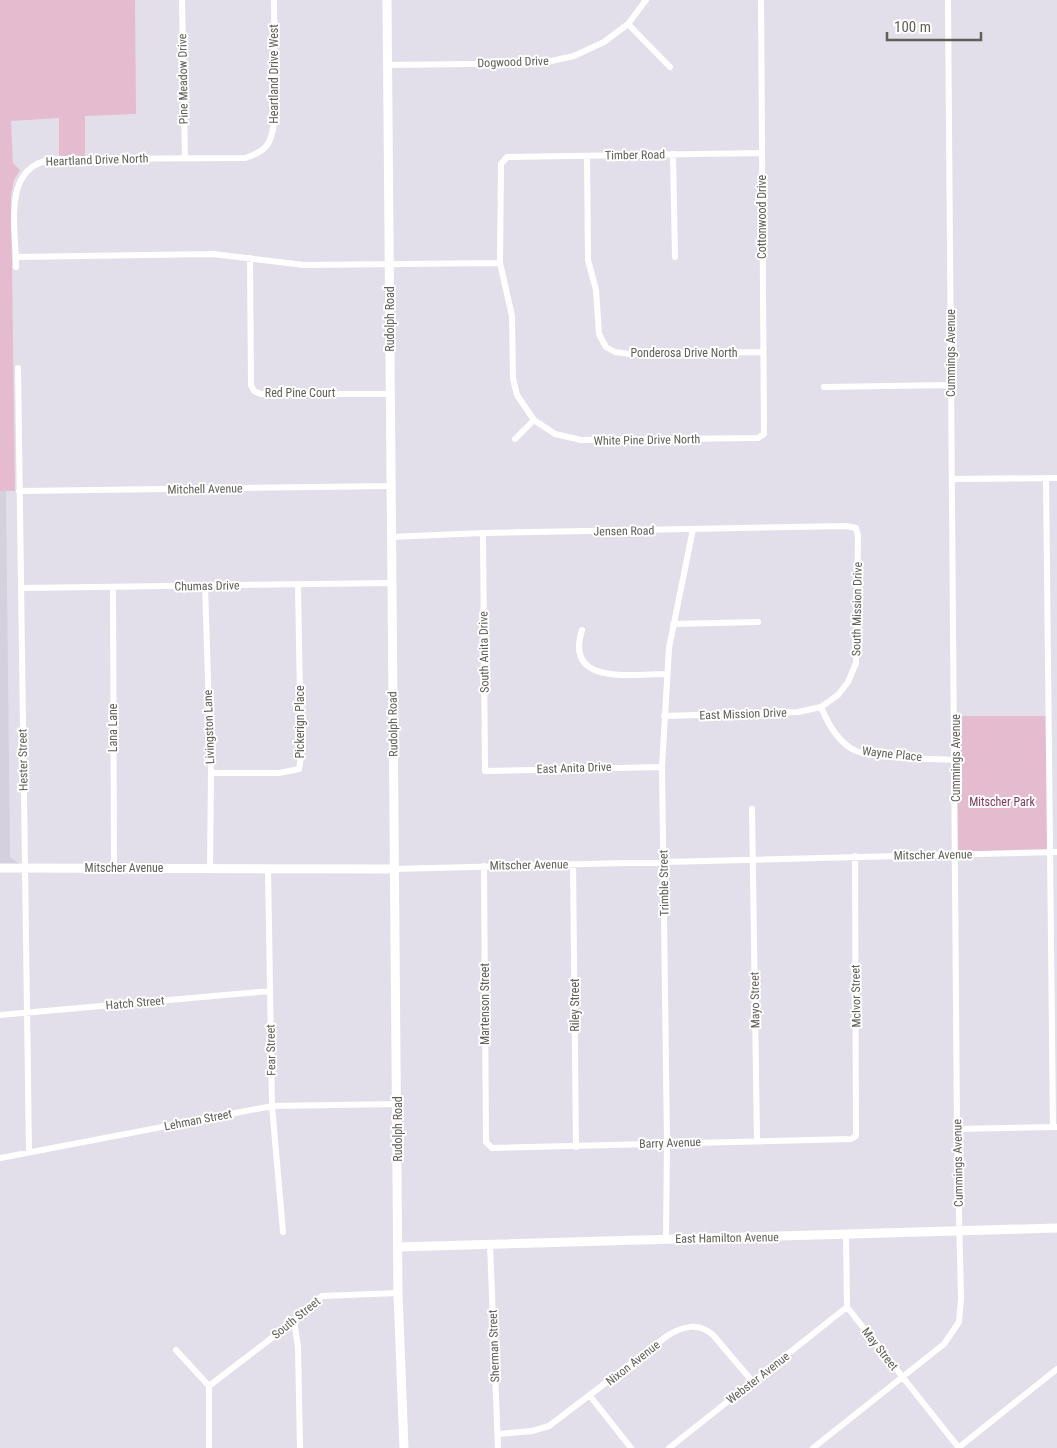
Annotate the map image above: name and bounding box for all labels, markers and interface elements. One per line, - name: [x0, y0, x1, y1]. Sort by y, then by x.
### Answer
- scale bar: [887, 10, 981, 42]
- text: 100 m: [894, 18, 931, 36]
- street label: Heartland Drive West: [267, 24, 281, 124]
- street label: Pine Meadow Drive: [175, 33, 191, 124]
- street label: Dogwood Drive: [477, 54, 549, 70]
- street label: Timber Road: [605, 147, 665, 163]
- street label: Heartland Drive North: [45, 151, 149, 169]
- street label: Cottonwood Drive: [755, 175, 769, 259]
- street label: Rudolph Road: [383, 286, 397, 352]
- street label: Cummings Avenue: [944, 309, 958, 397]
- street label: Ponderosa Drive North: [631, 346, 738, 360]
- street label: Red Pine Court: [265, 386, 336, 400]
- street label: White Pine Drive North: [594, 432, 701, 448]
- street label: Mitchell Avenue: [167, 481, 243, 497]
- street label: Jensen Road: [593, 523, 655, 539]
- street label: South Mission Drive: [849, 561, 865, 656]
- street label: Chumas Drive: [174, 578, 240, 594]
- street label: South Anita Drive: [476, 611, 492, 693]
- street label: Pickerign Place: [293, 685, 307, 759]
- street label: Livingston Lane: [201, 689, 217, 764]
- street label: Rudolph Road: [385, 691, 401, 757]
- street label: Lana Lane: [106, 703, 120, 752]
- street label: East Mission Drive: [699, 705, 787, 723]
- street label: Cummings Avenue: [949, 714, 963, 802]
- street label: Hester Street: [15, 728, 31, 791]
- street label: Wayne Place: [861, 744, 923, 764]
- street label: East Anita Drive: [536, 760, 612, 776]
- park label: Mitscher Park: [969, 795, 1035, 809]
- street label: Mitscher Avenue: [894, 847, 973, 863]
- street label: Trimble Street: [656, 849, 672, 916]
- street label: Mitscher Avenue: [490, 857, 569, 873]
- street label: Mitscher Avenue: [85, 861, 164, 875]
- street label: Martenson Street: [478, 963, 492, 1045]
- street label: McIvor Street: [848, 964, 864, 1028]
- street label: Mayo Street: [747, 971, 762, 1028]
- street label: Riley Street: [568, 978, 582, 1032]
- street label: Hatch Street: [105, 993, 165, 1013]
- street label: Fear Street: [264, 1024, 278, 1076]
- street label: Rudolph Road: [391, 1096, 405, 1162]
- street label: Lehman Street: [163, 1106, 233, 1133]
- street label: Cummings Avenue: [950, 1119, 966, 1207]
- street label: Barry Avenue: [639, 1135, 702, 1151]
- street label: East Hamilton Avenue: [675, 1230, 779, 1246]
- street label: South Street: [269, 1294, 323, 1342]
- street label: Sherman Street: [486, 1309, 502, 1383]
- street label: May Street: [859, 1325, 901, 1374]
- street label: Nixon Avenue: [603, 1337, 663, 1388]
- street label: Webster Avenue: [724, 1349, 793, 1407]

